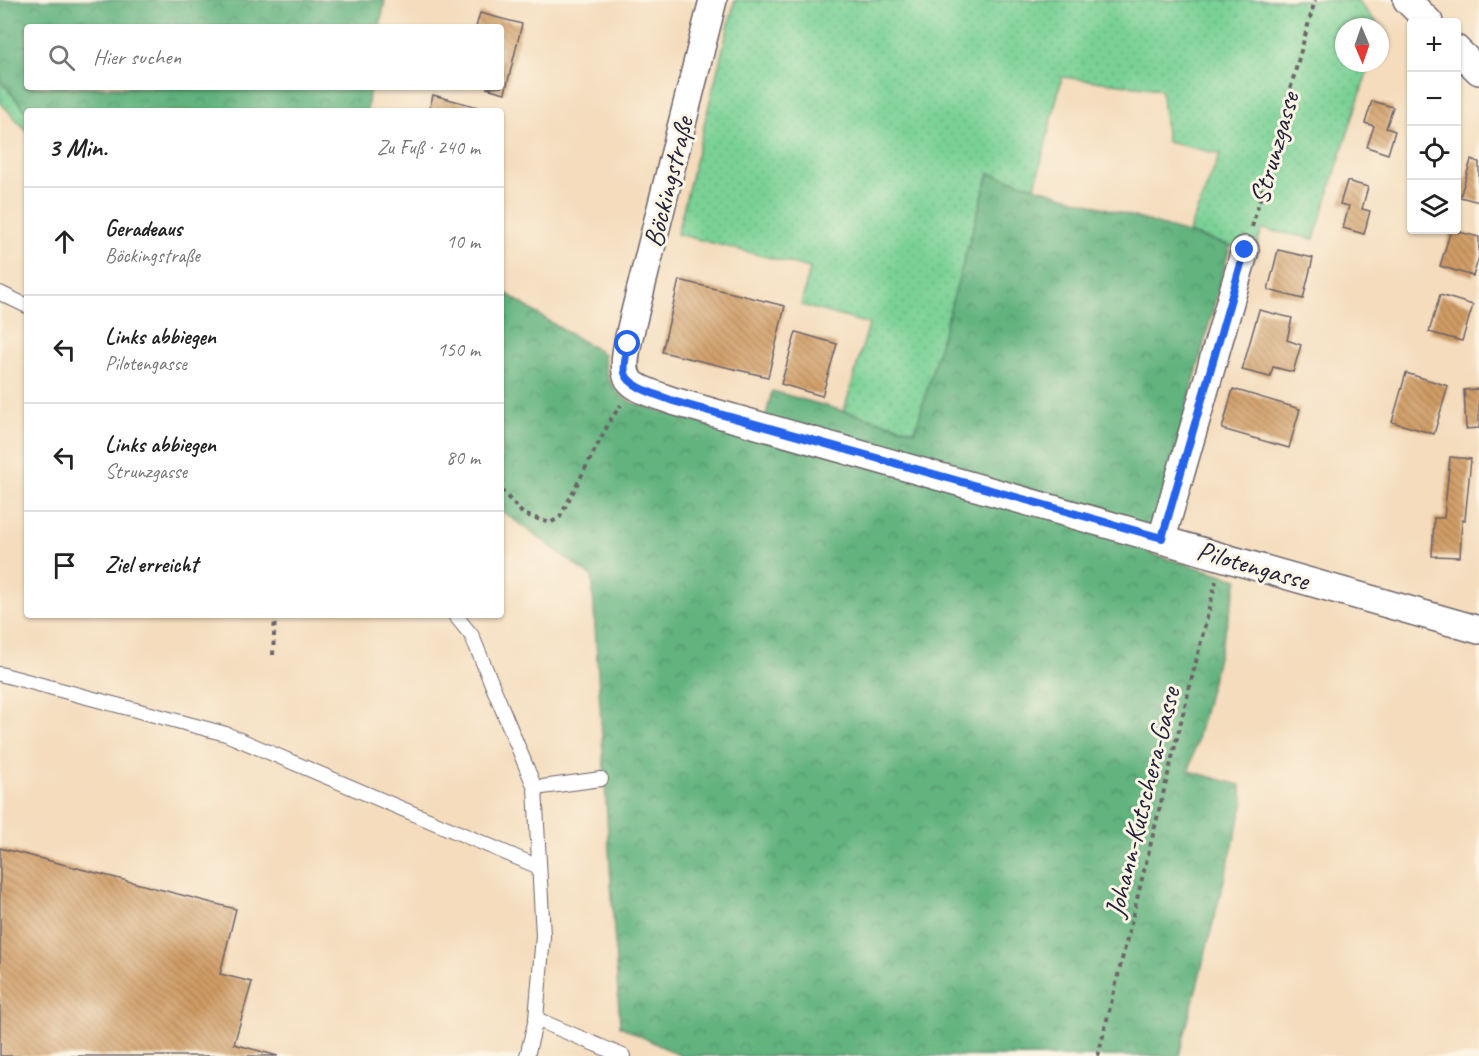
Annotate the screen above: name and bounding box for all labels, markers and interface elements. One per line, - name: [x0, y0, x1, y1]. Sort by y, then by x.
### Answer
- north arrow: [1335, 18, 1389, 72]
- map controls: [1407, 18, 1461, 234]
- button: +: [1407, 18, 1461, 72]
- search box: [24, 24, 504, 90]
- icon: search: [45, 41, 78, 74]
- text: Hier suchen: [93, 43, 181, 71]
- button: −: [1407, 72, 1461, 126]
- street label: Strunzgasse: [1241, 86, 1307, 208]
- street label: Böckingstraße: [635, 112, 701, 251]
- button: locate: [1407, 126, 1461, 180]
- text: 3 Min.: [48, 131, 107, 164]
- text: Zu Fuß · 240 m: [377, 135, 480, 160]
- button: layers: [1407, 180, 1461, 234]
- text: Geradeaus: [105, 215, 182, 243]
- icon: ahead: [48, 225, 81, 258]
- text: 10 m: [446, 229, 480, 254]
- route end: [1231, 236, 1257, 262]
- text: Böckingstraße: [105, 243, 200, 268]
- text: Links abbiegen: [105, 323, 216, 351]
- route start: [614, 330, 640, 356]
- icon: left: [48, 333, 81, 366]
- text: 150 m: [437, 337, 480, 362]
- text: Pilotengasse: [105, 351, 187, 376]
- text: Links abbiegen: [105, 431, 216, 459]
- icon: left: [48, 441, 81, 474]
- text: 80 m: [446, 445, 480, 470]
- text: Strunzgasse: [105, 459, 187, 484]
- street label: Pilotengasse: [1193, 532, 1315, 598]
- icon: arrive: [48, 549, 81, 582]
- text: Ziel erreicht: [105, 551, 198, 579]
- street label: Johann-Kutschera-Gasse: [1096, 682, 1188, 922]

